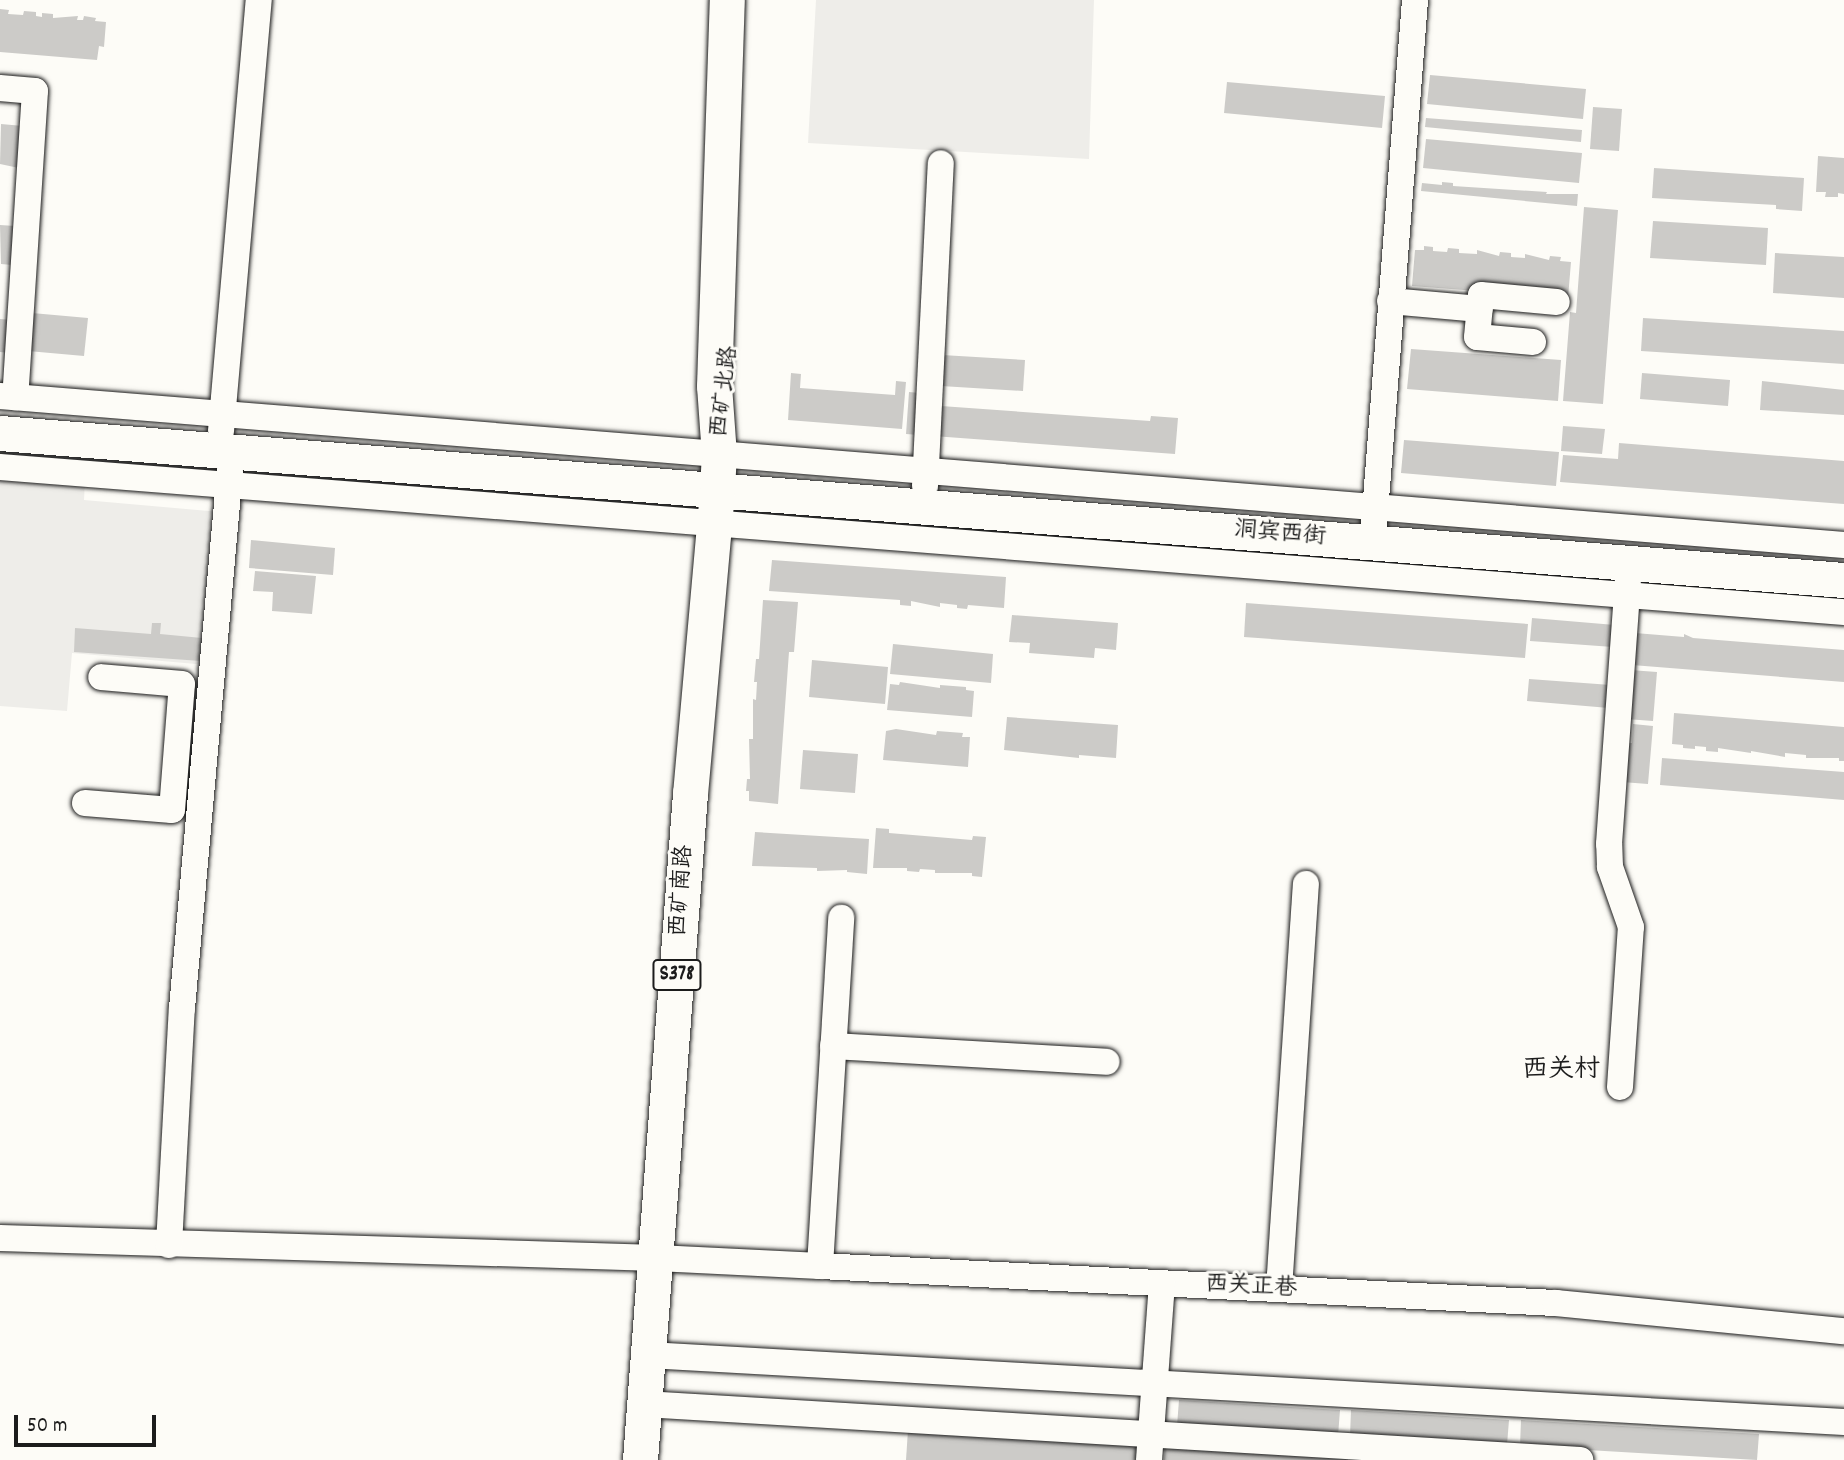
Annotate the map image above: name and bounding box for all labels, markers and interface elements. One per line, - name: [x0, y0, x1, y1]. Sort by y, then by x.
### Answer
- street label: 西矿北路: [707, 345, 745, 439]
- street label: 洞宾西街: [1233, 517, 1327, 553]
- street label: 西矿南路: [666, 844, 700, 938]
- road number: S378: [651, 958, 703, 992]
- district label: 西关村: [1522, 1055, 1600, 1087]
- street label: 西关正巷: [1204, 1272, 1298, 1304]
- scale bar: [18, 1400, 159, 1444]
- text: 50 m: [27, 1412, 67, 1442]

